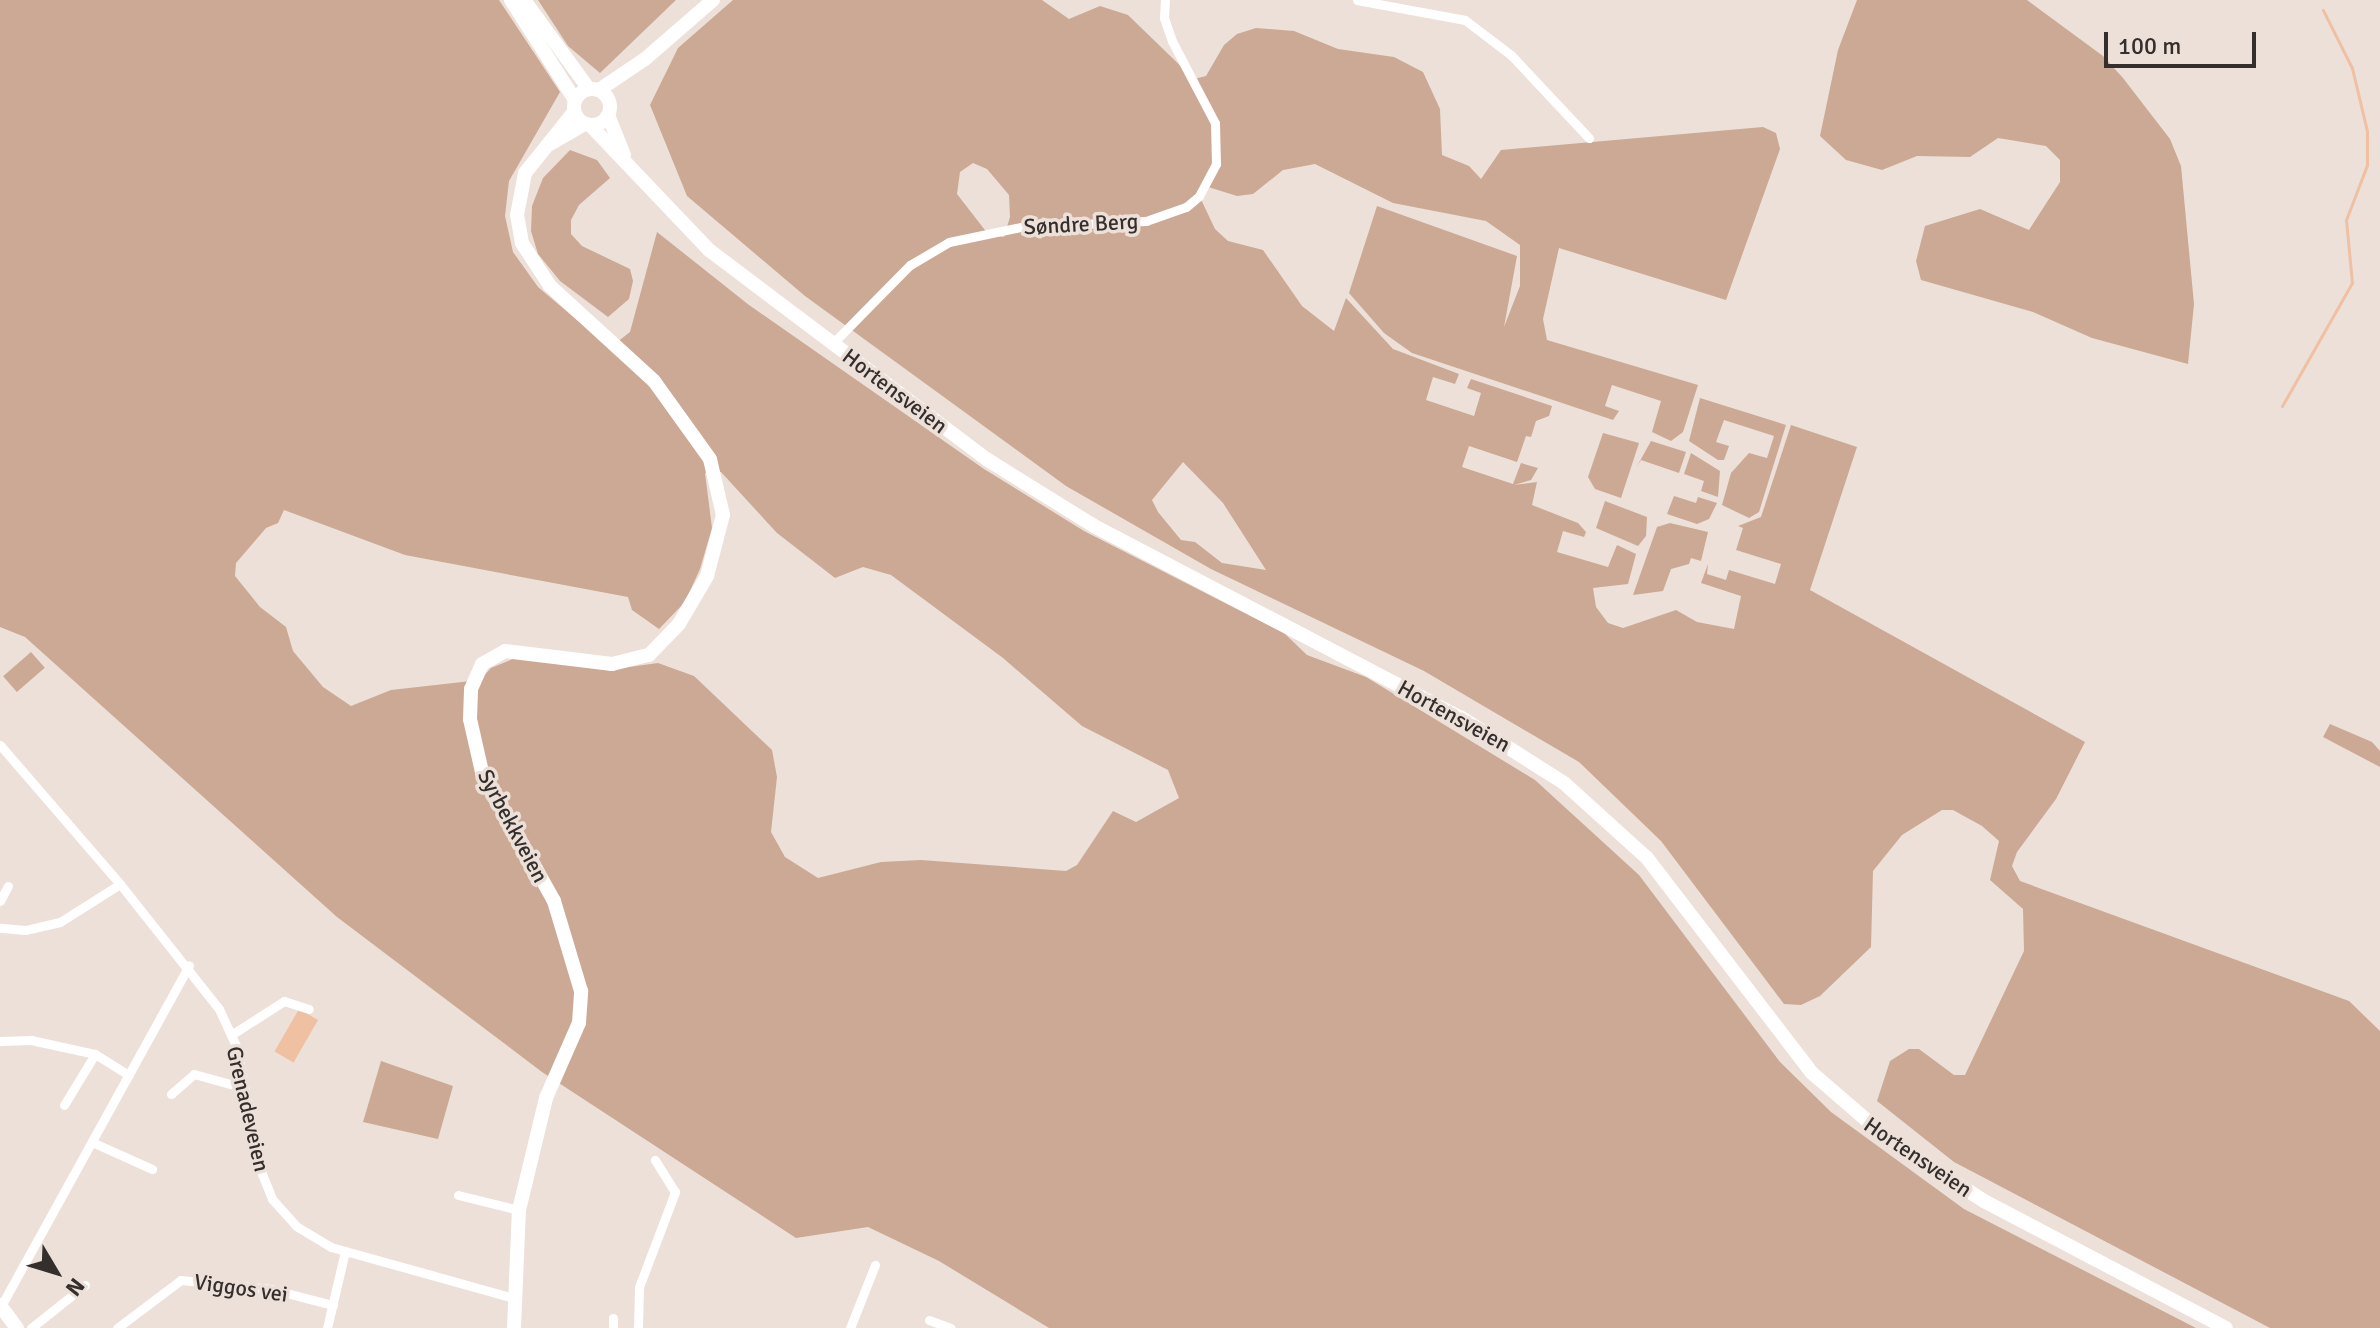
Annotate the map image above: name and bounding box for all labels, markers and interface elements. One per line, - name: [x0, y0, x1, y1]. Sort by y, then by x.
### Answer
- scale bar: [2108, 16, 2260, 66]
- text: 100 m: [2118, 31, 2181, 61]
- street label: Søndre Berg: [1023, 208, 1139, 240]
- street label: Hortensveien: [837, 343, 953, 439]
- street label: Hortensveien: [1393, 674, 1515, 758]
- street label: Syrbekkveien: [472, 765, 554, 887]
- street label: Grenadeveien: [221, 1044, 275, 1174]
- street label: Hortensveien: [1859, 1111, 1977, 1203]
- north arrow: [16, 1232, 96, 1312]
- street label: Viggos vei: [192, 1268, 290, 1308]
- text: N: [60, 1273, 91, 1301]

